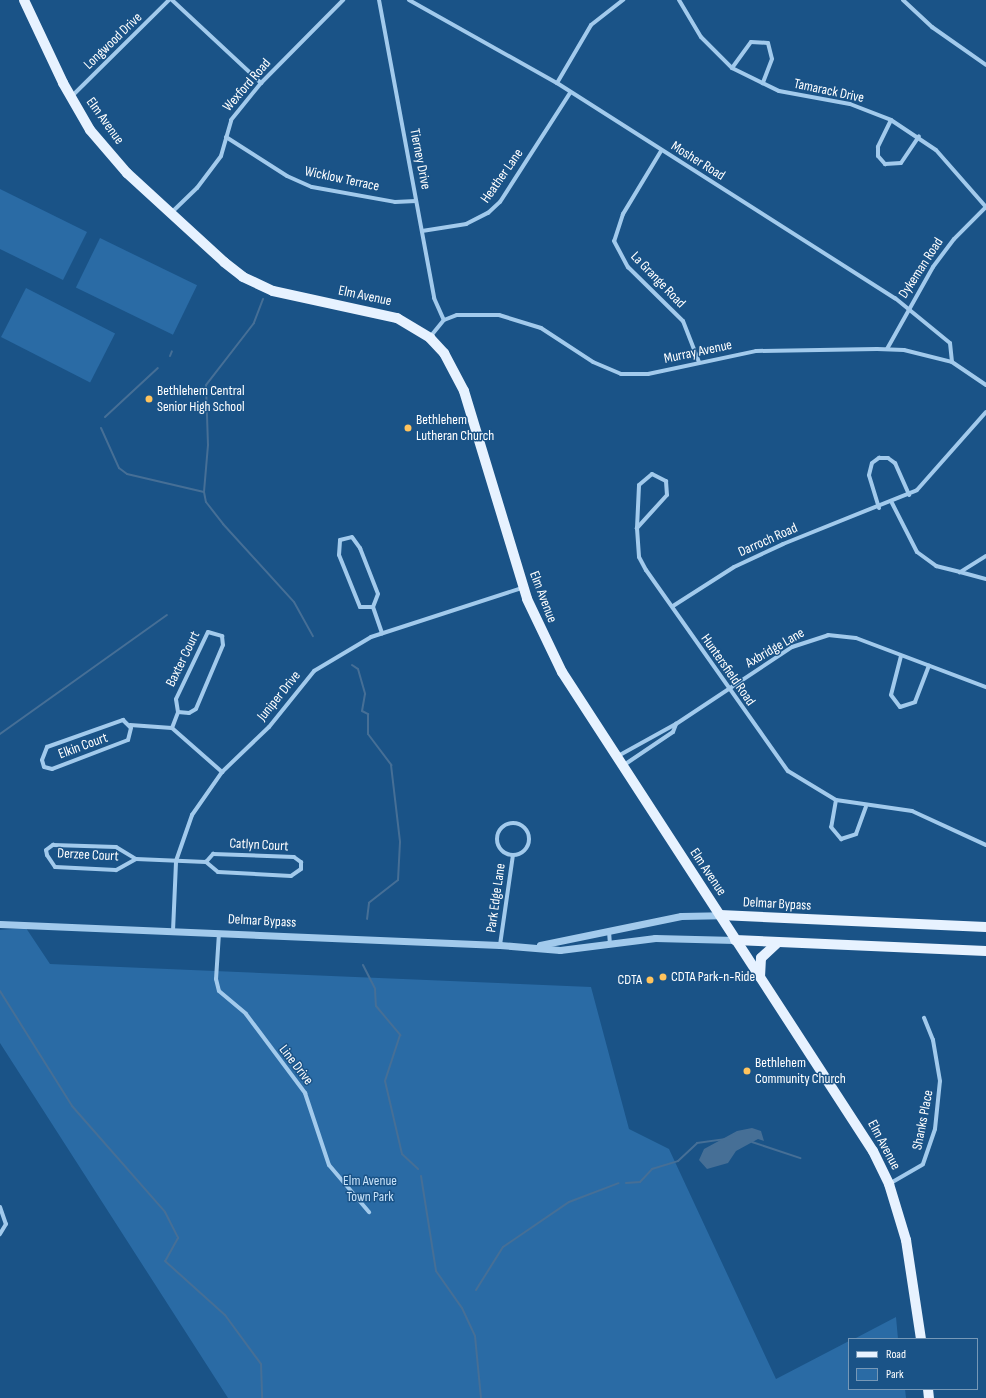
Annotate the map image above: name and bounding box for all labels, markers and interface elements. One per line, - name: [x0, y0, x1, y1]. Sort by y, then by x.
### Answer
- street label: Longwood Drive: [80, 9, 146, 73]
- street label: Wexford Road: [220, 55, 274, 115]
- street label: Tamarack Drive: [792, 75, 866, 107]
- street label: Elm Avenue: [82, 94, 128, 148]
- street label: Tierney Drive: [406, 127, 434, 191]
- street label: Mosher Road: [668, 138, 728, 184]
- street label: Heather Lane: [477, 146, 527, 206]
- street label: Wicklow Terrace: [303, 163, 381, 195]
- street label: Dykeman Road: [895, 235, 947, 301]
- street label: La Grange Road: [627, 248, 689, 312]
- street label: Elm Avenue: [337, 282, 393, 310]
- street label: Murray Avenue: [662, 337, 734, 367]
- place label: Bethlehem Central Senior High School: [157, 383, 245, 416]
- marker: Bethlehem Central Senior High School: [144, 394, 154, 404]
- place label: Bethlehem Lutheran Church: [416, 412, 494, 444]
- marker: Bethlehem Lutheran Church: [403, 423, 413, 433]
- street label: Darroch Road: [736, 520, 800, 560]
- street label: Elm Avenue: [526, 569, 560, 625]
- street label: Axbridge Lane: [743, 624, 807, 672]
- street label: Baxter Court: [162, 629, 204, 689]
- street label: Huntersfield Road: [697, 631, 759, 709]
- street label: Juniper Drive: [254, 668, 304, 724]
- street label: Elkin Court: [56, 729, 110, 763]
- street label: Catlyn Court: [229, 835, 289, 855]
- street label: Derzee Court: [57, 845, 119, 865]
- street label: Elm Avenue: [686, 845, 730, 899]
- street label: Park Edge Lane: [483, 862, 509, 934]
- street label: Delmar Bypass: [742, 894, 812, 914]
- street label: Delmar Bypass: [227, 911, 297, 931]
- place label: CDTA Park-n-Ride: [671, 969, 755, 985]
- place label: CDTA: [617, 972, 642, 988]
- marker: CDTA Park-n-Ride: [658, 972, 668, 982]
- marker: CDTA: [645, 975, 655, 985]
- street label: Line Drive: [275, 1042, 317, 1088]
- place label: Bethlehem Community Church: [755, 1055, 846, 1088]
- marker: Bethlehem Community Church: [742, 1066, 752, 1076]
- street label: Shanks Place: [909, 1089, 937, 1151]
- street label: Elm Avenue: [864, 1117, 904, 1173]
- park label: Elm Avenue Town Park: [343, 1173, 397, 1206]
- legend: [848, 1338, 978, 1390]
- text: Road: [886, 1347, 906, 1362]
- text: Park: [886, 1367, 904, 1382]

